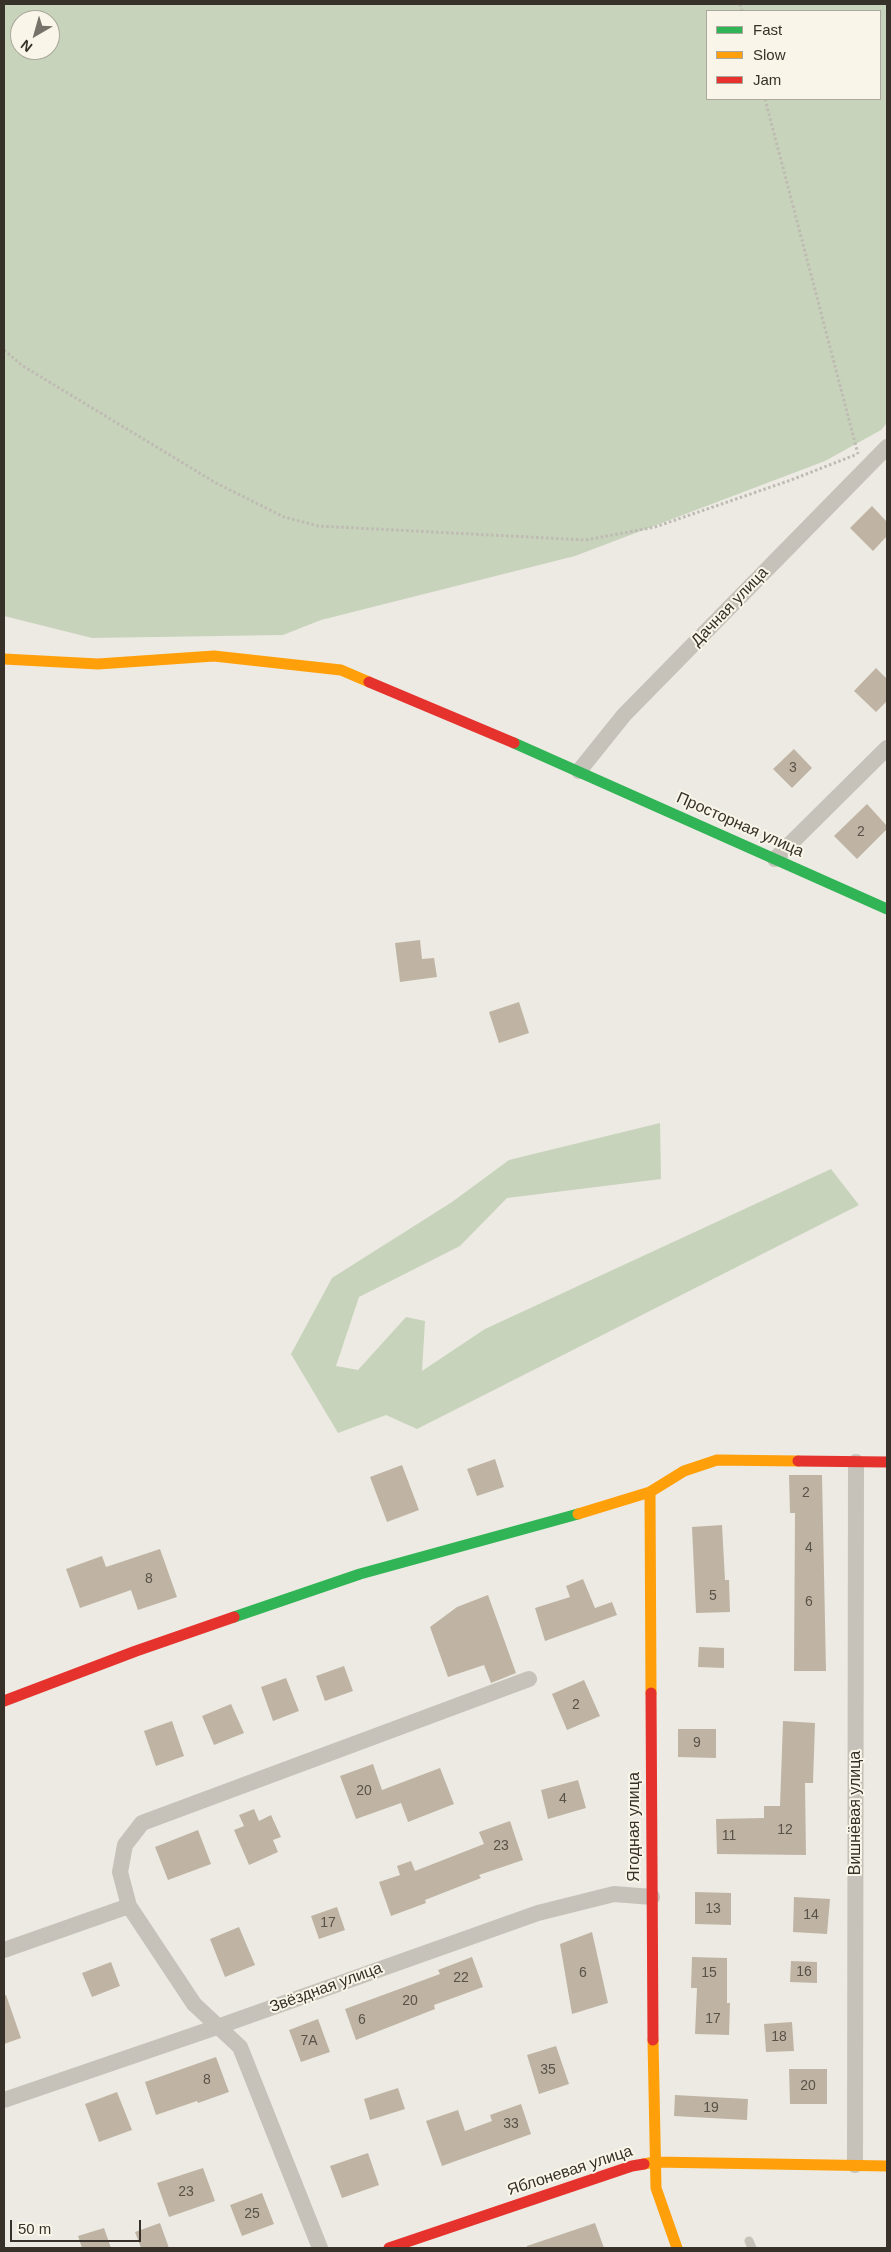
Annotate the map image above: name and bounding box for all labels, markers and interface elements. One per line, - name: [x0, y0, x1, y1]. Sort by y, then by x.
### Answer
- north arrow: [10, 10, 60, 60]
- legend: [706, 10, 881, 100]
- text: Fast: [753, 21, 782, 38]
- text: N: [17, 37, 35, 55]
- text: Slow: [753, 46, 786, 63]
- text: Jam: [753, 71, 781, 88]
- street label: Дачная улица: [687, 563, 773, 651]
- house number: 3: [789, 760, 797, 776]
- street label: Просторная улица: [673, 788, 807, 862]
- house number: 2: [857, 824, 865, 840]
- house number: 2: [802, 1485, 810, 1501]
- house number: 4: [805, 1540, 813, 1556]
- house number: 8: [145, 1571, 153, 1587]
- house number: 5: [709, 1588, 717, 1604]
- house number: 6: [805, 1594, 813, 1610]
- house number: 2: [572, 1697, 580, 1713]
- house number: 9: [693, 1735, 701, 1751]
- street label: Вишнёвая улица: [846, 1751, 866, 1875]
- street label: Ягодная улица: [625, 1772, 645, 1882]
- house number: 20: [356, 1783, 372, 1799]
- house number: 4: [559, 1791, 567, 1807]
- house number: 12: [777, 1822, 793, 1838]
- house number: 11: [722, 1828, 736, 1844]
- house number: 23: [493, 1838, 509, 1854]
- house number: 13: [705, 1901, 721, 1917]
- house number: 14: [803, 1907, 819, 1923]
- house number: 17: [320, 1915, 336, 1931]
- street label: Звёздная улица: [267, 1959, 385, 2017]
- house number: 16: [796, 1964, 812, 1980]
- house number: 6: [579, 1965, 587, 1981]
- house number: 15: [701, 1965, 717, 1981]
- house number: 22: [453, 1970, 469, 1986]
- house number: 20: [402, 1993, 418, 2009]
- house number: 17: [705, 2011, 721, 2027]
- house number: 6: [358, 2012, 366, 2028]
- house number: 18: [771, 2029, 787, 2045]
- house number: 7А: [300, 2033, 318, 2049]
- house number: 35: [540, 2062, 556, 2078]
- house number: 8: [203, 2072, 211, 2088]
- house number: 20: [800, 2078, 816, 2094]
- house number: 19: [703, 2100, 719, 2116]
- house number: 33: [503, 2116, 519, 2132]
- street label: Яблоневая улица: [505, 2142, 635, 2200]
- house number: 23: [178, 2184, 194, 2200]
- house number: 25: [244, 2206, 260, 2222]
- scale bar: [12, 2210, 144, 2242]
- text: 50 m: [18, 2220, 51, 2237]

